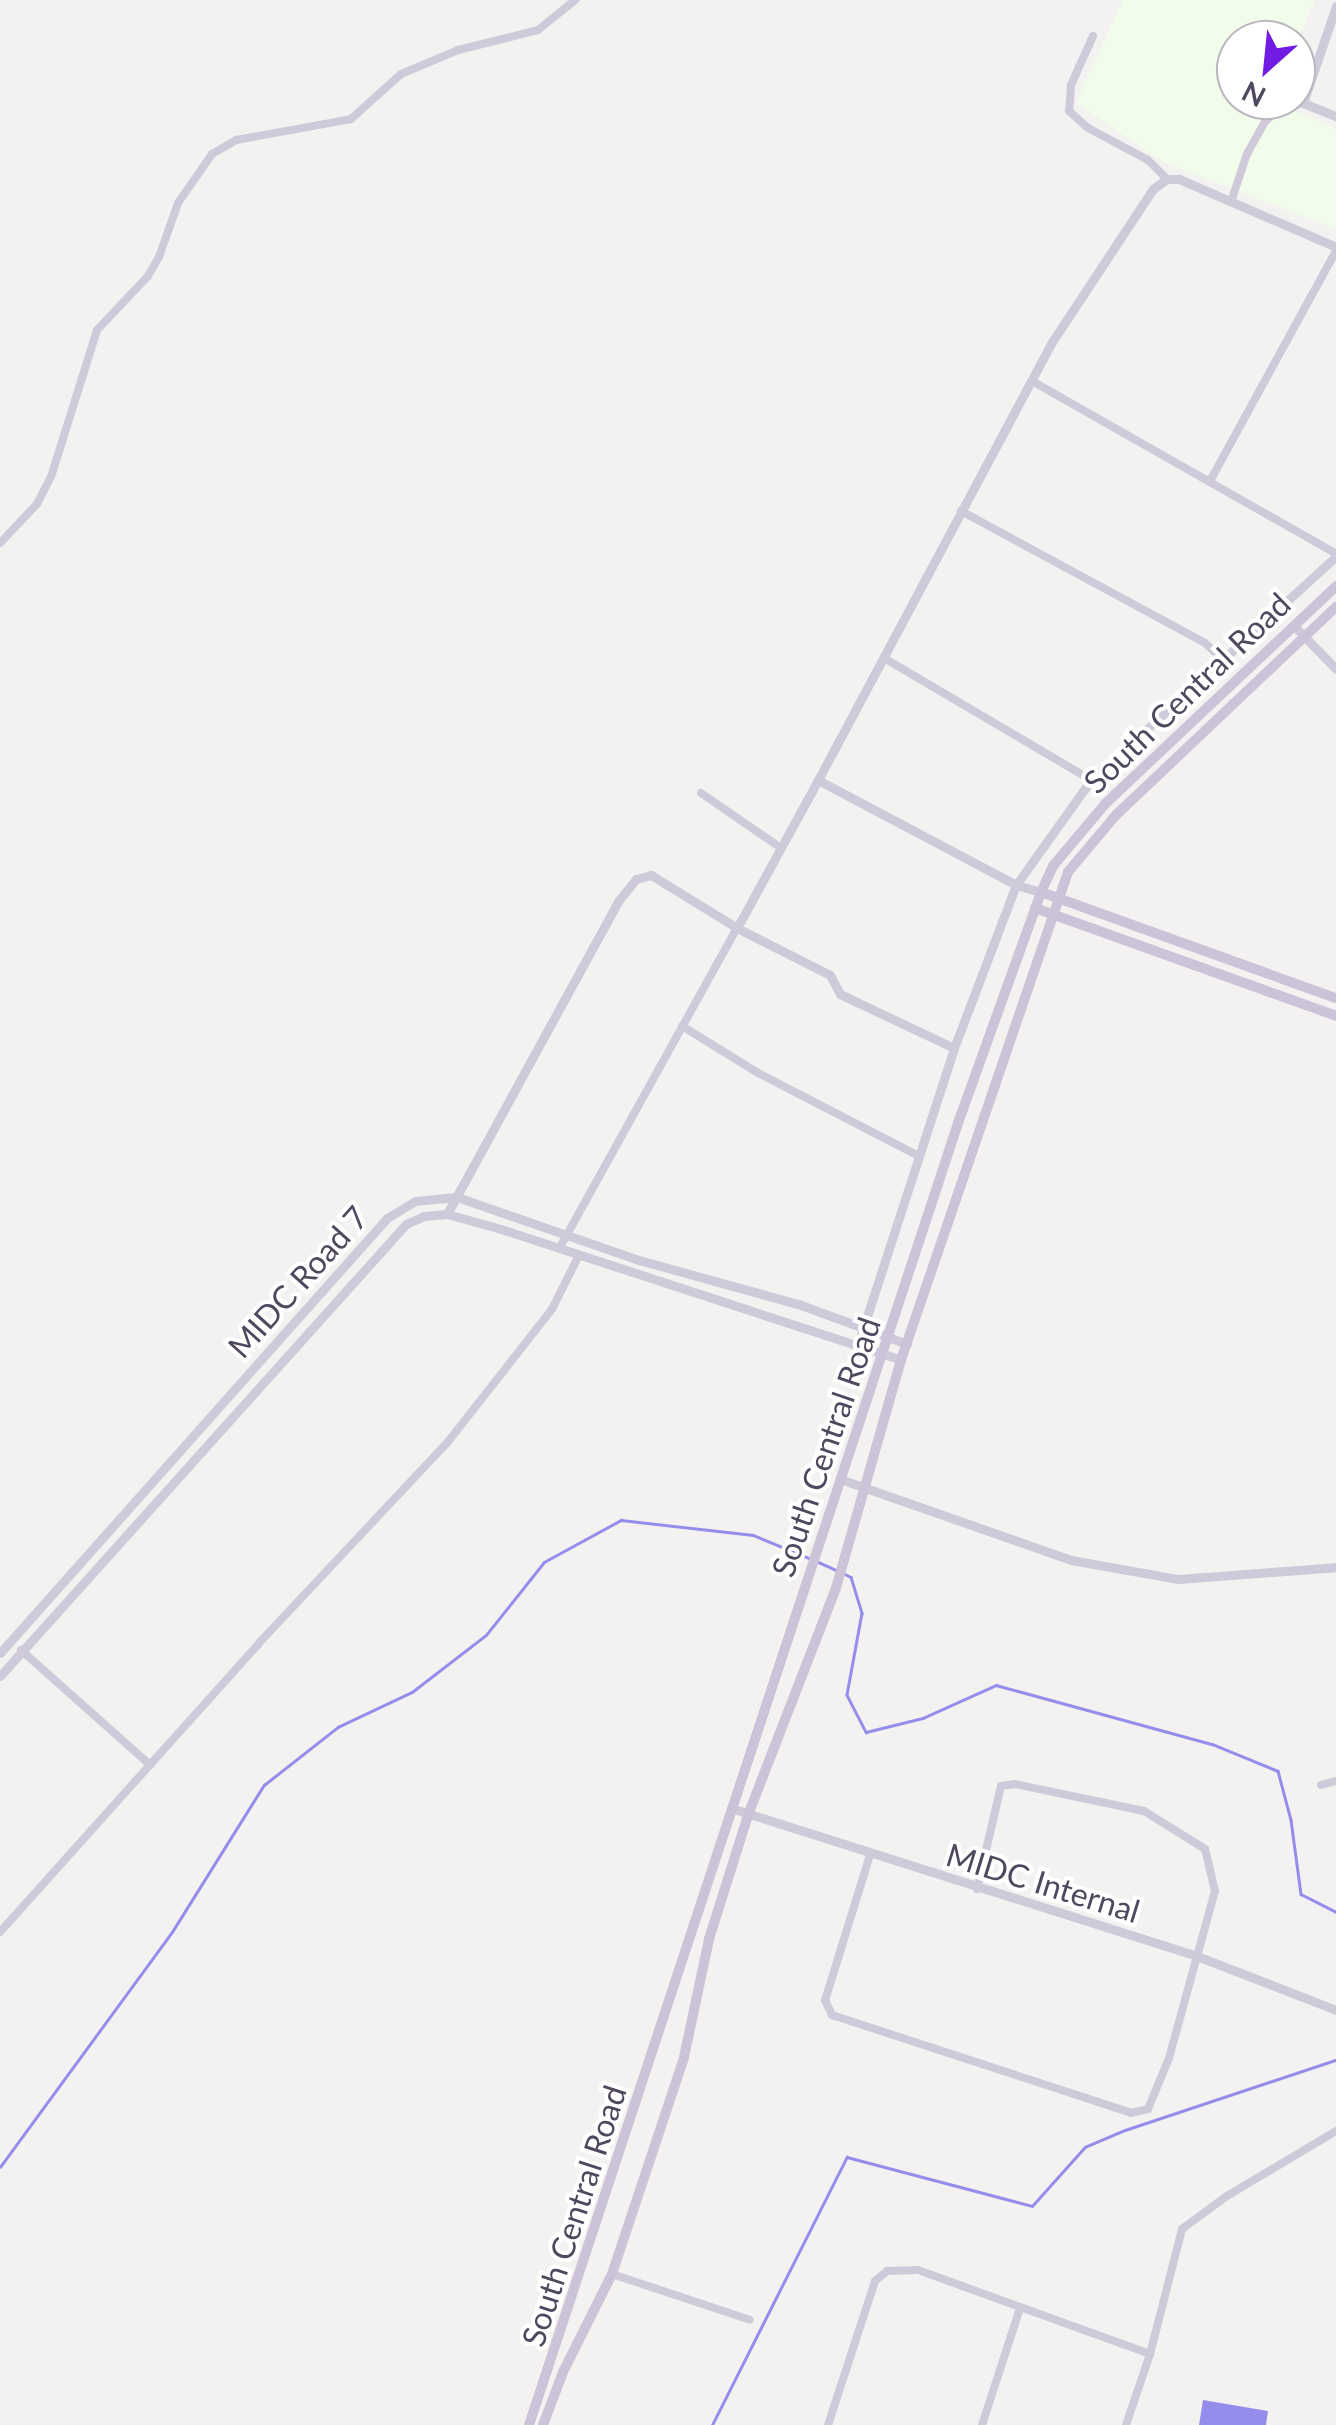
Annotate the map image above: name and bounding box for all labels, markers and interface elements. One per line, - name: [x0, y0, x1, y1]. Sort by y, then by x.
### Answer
- north arrow: [1216, 20, 1316, 120]
- text: N: [1236, 75, 1271, 115]
- street label: South Central Road: [1076, 585, 1298, 801]
- street label: MIDC Road 7: [220, 1198, 376, 1366]
- street label: South Central Road: [764, 1312, 888, 1582]
- street label: MIDC Internal: [942, 1835, 1144, 1931]
- street label: South Central Road: [514, 2081, 634, 2351]

